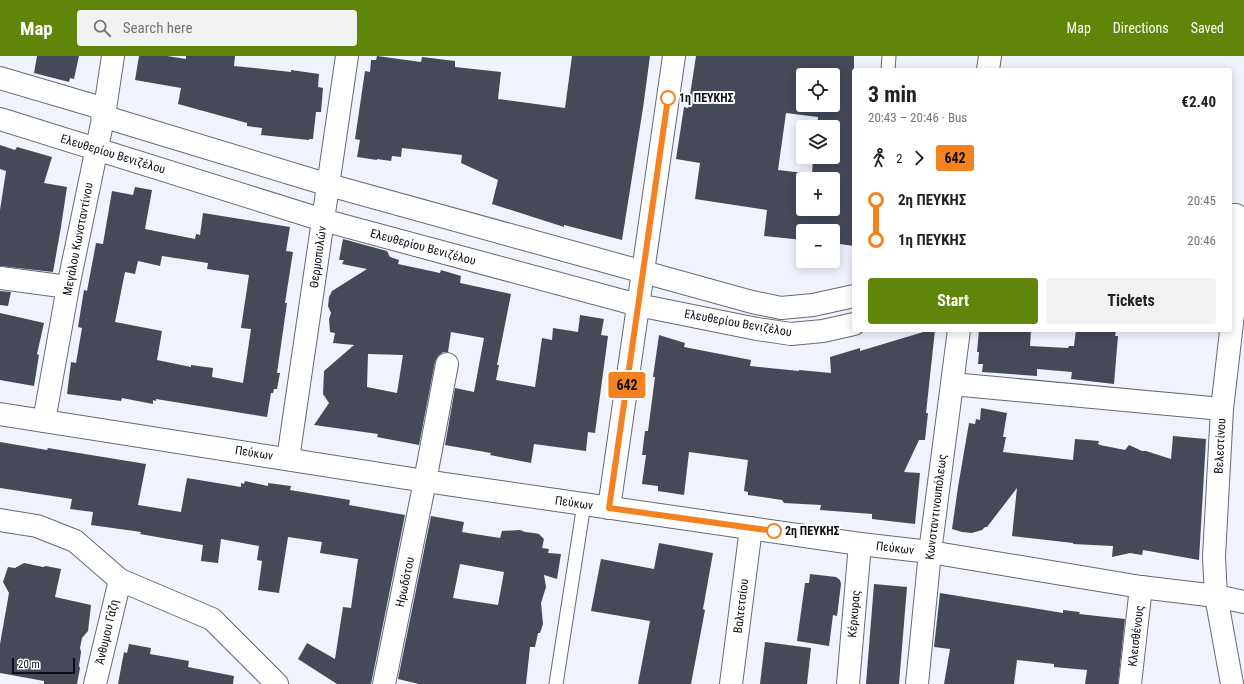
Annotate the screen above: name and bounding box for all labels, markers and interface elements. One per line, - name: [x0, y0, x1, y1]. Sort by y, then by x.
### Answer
- search box: [77, 10, 357, 46]
- text: Map: [20, 17, 53, 40]
- icon: search: [91, 17, 113, 39]
- text: Search here: [123, 19, 193, 37]
- text: Map: [1067, 20, 1091, 36]
- text: Directions: [1113, 20, 1169, 36]
- text: Saved: [1191, 20, 1224, 36]
- map controls: [796, 68, 840, 268]
- button: locate: [796, 68, 840, 112]
- text: 3 min: [868, 82, 917, 107]
- marker: 1η ΠΕΥΚΗΣ: [660, 90, 676, 106]
- place label: 1η ΠΕΥΚΗΣ: [679, 91, 734, 105]
- text: €2.40: [1181, 93, 1216, 111]
- text: 20:43 – 20:46 · Bus: [868, 110, 967, 125]
- button: layers: [796, 120, 840, 164]
- street label: Ελευθερίου Βενιζέλου: [59, 131, 167, 177]
- icon: walk: [868, 147, 890, 169]
- icon: forward: [908, 147, 930, 169]
- text: 642: [944, 150, 966, 166]
- text: 2: [896, 151, 902, 166]
- button: +: [796, 172, 840, 216]
- street label: Μεγάλου Κωνσταντίνου: [60, 181, 96, 297]
- text: 2η ΠΕΥΚΗΣ: [898, 191, 966, 209]
- text: 20:45: [1187, 193, 1216, 208]
- button: −: [796, 224, 840, 268]
- street label: Θερμοπυλών: [307, 225, 329, 289]
- street label: Ελευθερίου Βενιζέλου: [369, 226, 478, 268]
- text: 1η ΠΕΥΚΗΣ: [898, 231, 966, 249]
- text: 20:46: [1187, 233, 1216, 248]
- button: Start: [868, 278, 1038, 324]
- button: Tickets: [1046, 278, 1216, 324]
- street label: Ελευθερίου Βενιζέλου: [683, 307, 793, 339]
- line badge: 642: [604, 372, 650, 398]
- text: 642: [616, 377, 638, 393]
- street label: Βελεστίνου: [1212, 418, 1228, 474]
- street label: Πεύκων: [234, 443, 274, 463]
- street label: Κωνσταντινουπόλεως: [923, 453, 949, 561]
- street label: Πεύκων: [554, 493, 594, 513]
- marker: 2η ΠΕΥΚΗΣ: [766, 523, 782, 539]
- place label: 2η ΠΕΥΚΗΣ: [785, 524, 840, 538]
- street label: Πεύκων: [875, 539, 915, 557]
- street label: Ηρωδότου: [393, 555, 417, 608]
- street label: Βαλτετσίου: [731, 578, 751, 634]
- street label: Κέρκυρας: [845, 589, 863, 638]
- street label: Άνθυμου Γάζη: [93, 598, 121, 666]
- street label: Κλεισθένους: [1125, 604, 1147, 667]
- scale bar: [12, 656, 75, 675]
- text: 20 m: [18, 658, 40, 671]

